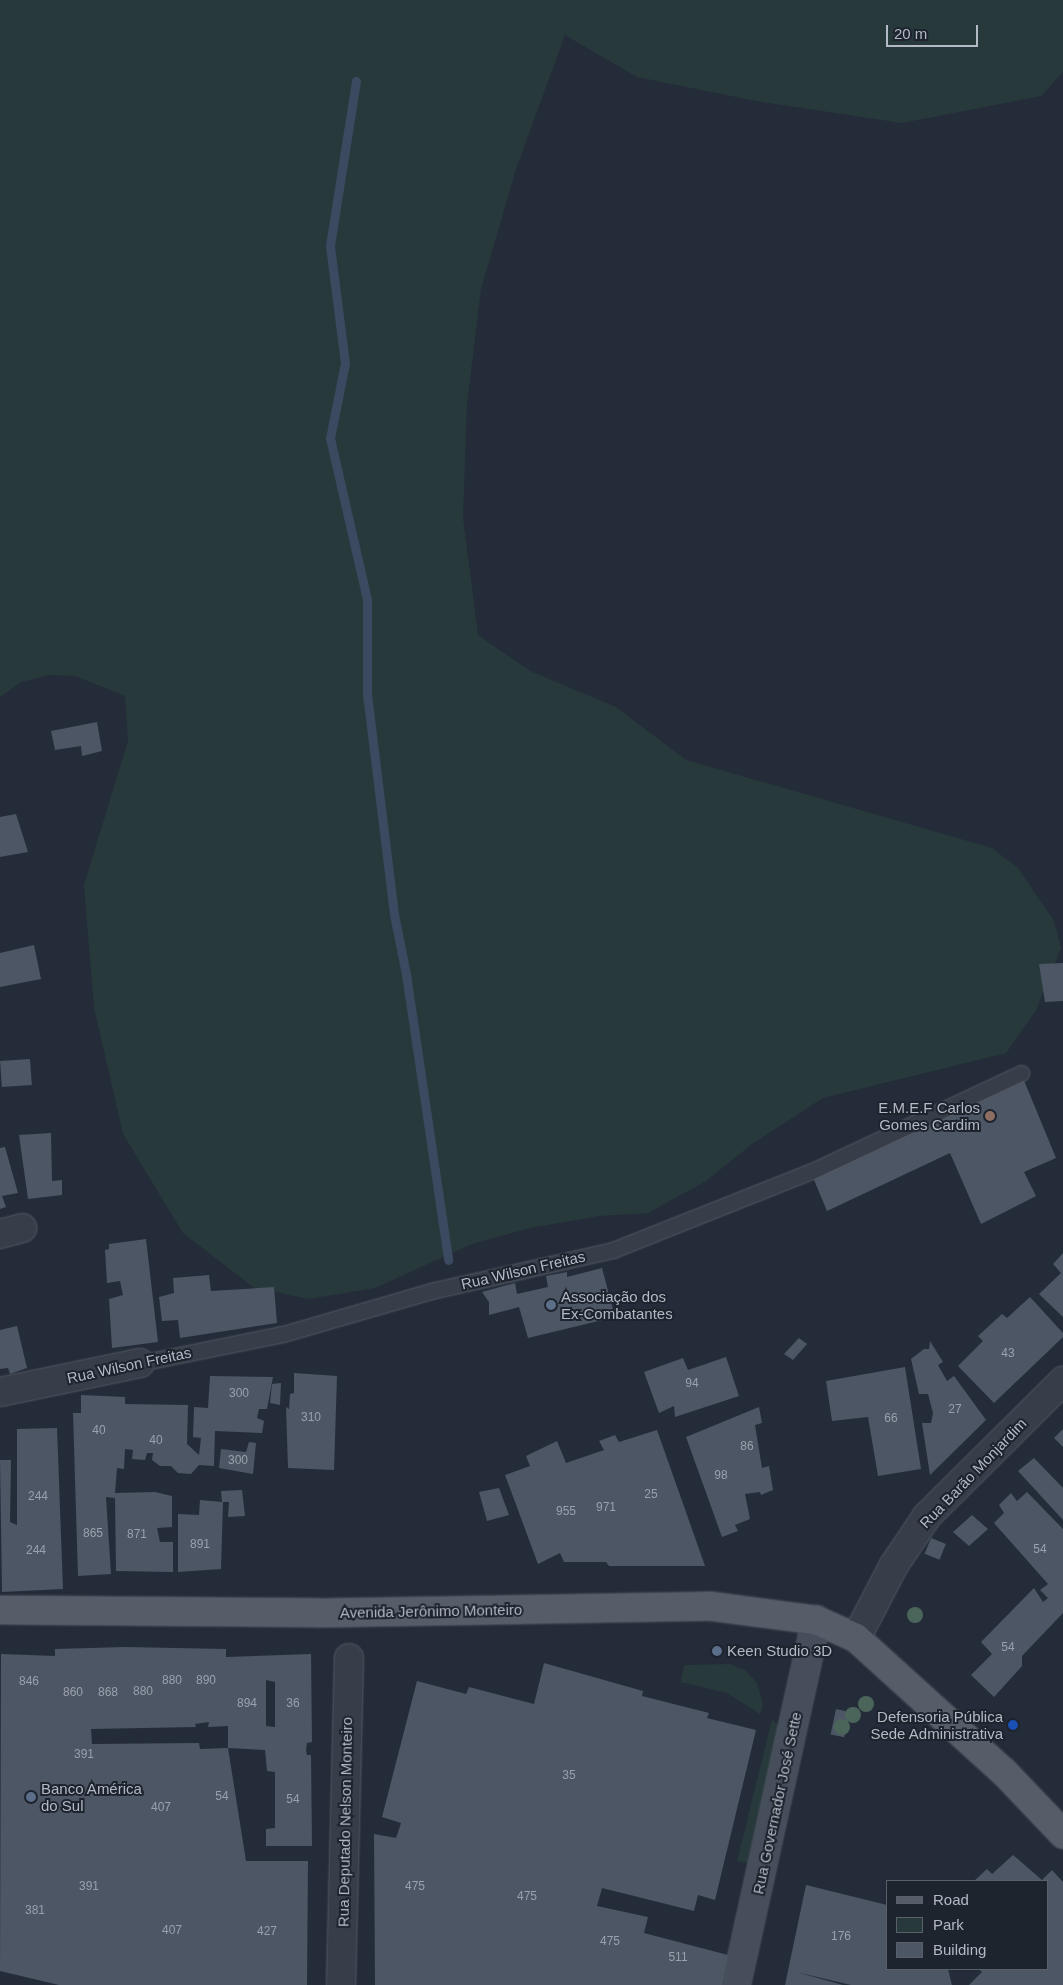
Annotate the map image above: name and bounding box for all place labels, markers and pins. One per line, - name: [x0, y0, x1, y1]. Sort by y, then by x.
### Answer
- place label: E.M.E.F Carlos Gomes Cardim: [878, 1098, 980, 1133]
- marker: E.M.E.F Carlos Gomes Cardim: [984, 1110, 996, 1122]
- place label: Associação dos Ex-Combatantes: [561, 1287, 673, 1322]
- marker: Associação dos Ex-Combatantes: [545, 1299, 557, 1311]
- place label: Keen Studio 3D: [727, 1642, 832, 1660]
- marker: Keen Studio 3D: [711, 1645, 723, 1657]
- place label: Defensoria Pública Sede Administrativa: [870, 1707, 1003, 1742]
- marker: Defensoria Pública Sede Administrativa: [1007, 1719, 1019, 1731]
- place label: Banco América do Sul: [41, 1779, 143, 1814]
- marker: Banco América do Sul: [25, 1791, 37, 1803]

